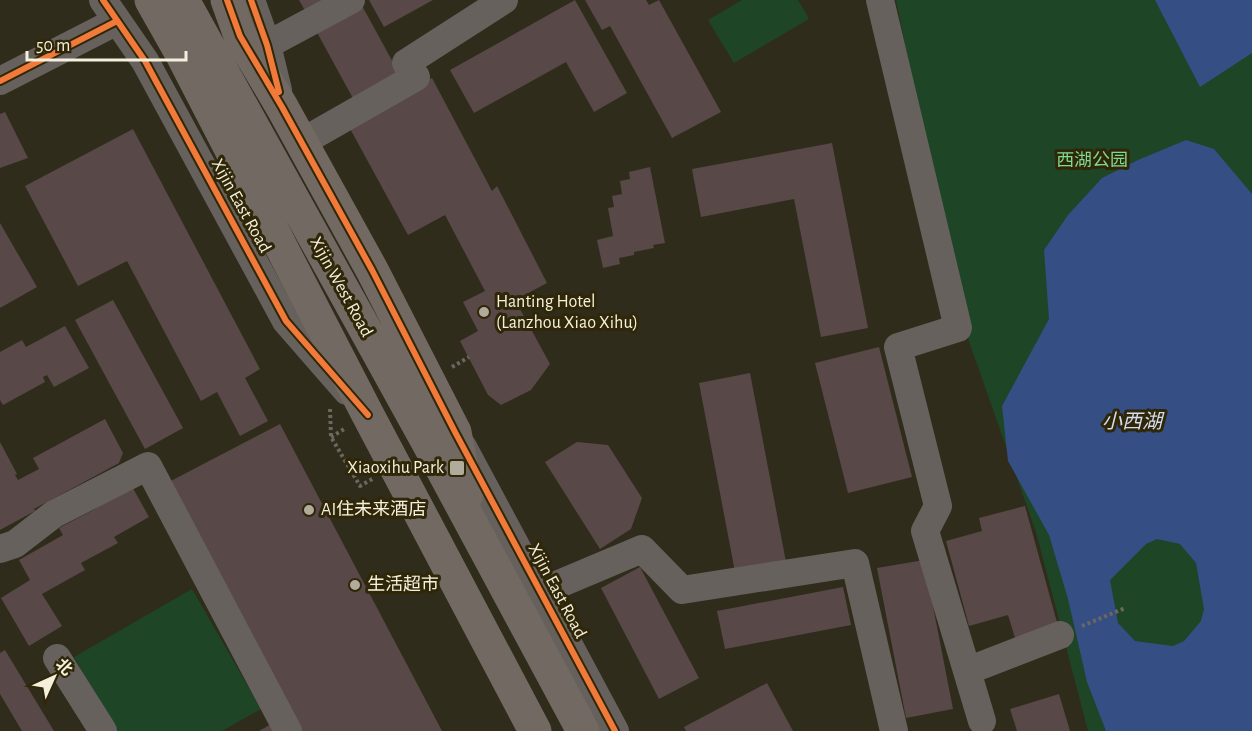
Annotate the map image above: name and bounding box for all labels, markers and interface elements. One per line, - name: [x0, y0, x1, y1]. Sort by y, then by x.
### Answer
- scale bar: [27, 24, 186, 62]
- text: 50 m: [36, 37, 70, 55]
- park label: 西湖公园: [1056, 151, 1128, 170]
- street label: Xijin East Road: [208, 156, 274, 256]
- street label: Xijin West Road: [306, 234, 376, 340]
- place label: Hanting Hotel (Lanzhou Xiao Xihu): [496, 293, 638, 332]
- marker: Hanting Hotel (Lanzhou Xiao Xihu): [477, 305, 491, 319]
- water label: 小西湖: [1102, 411, 1165, 432]
- place label: Xiaoxihu Park: [347, 459, 445, 477]
- marker: Xiaoxihu Park: [448, 459, 466, 477]
- place label: AI住未来酒店: [321, 499, 426, 519]
- marker: AI住未来酒店: [302, 503, 316, 517]
- street label: Xijin East Road: [525, 541, 589, 641]
- place label: 生活超市: [367, 574, 439, 594]
- marker: 生活超市: [348, 578, 362, 592]
- north arrow: [24, 647, 84, 707]
- text: 北: [53, 655, 76, 678]

